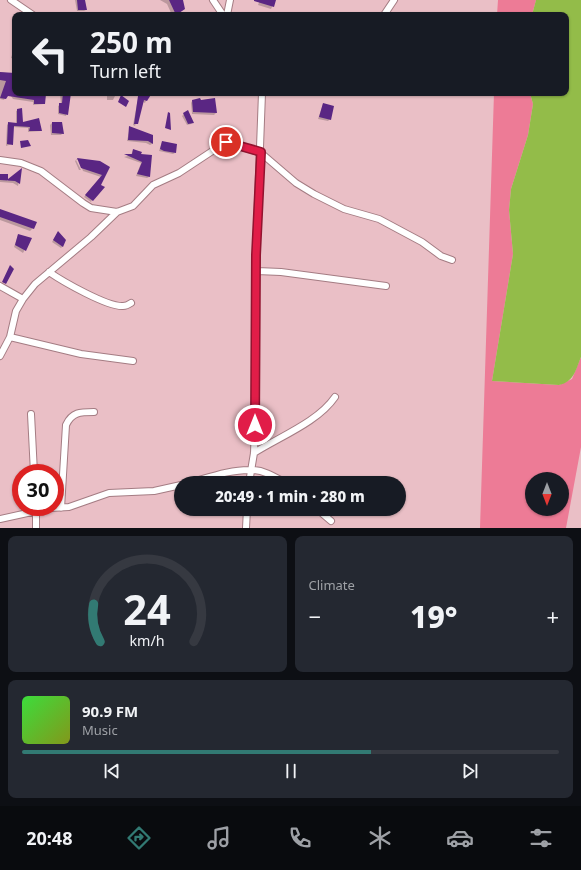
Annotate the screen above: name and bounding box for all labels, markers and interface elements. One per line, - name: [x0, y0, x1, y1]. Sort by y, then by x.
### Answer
- text: 250 m: [90, 23, 173, 61]
- icon: left: [24, 28, 76, 80]
- text: Turn left: [90, 59, 161, 83]
- pin: [209, 125, 243, 159]
- icon: arrive: [215, 131, 237, 153]
- position arrow: [234, 404, 276, 446]
- speed limit sign: 30: [12, 464, 64, 516]
- north arrow: [525, 472, 569, 516]
- map controls: [525, 472, 569, 516]
- text: 20:49 · 1 min · 280 m: [215, 486, 365, 506]
- text: Climate: [309, 576, 355, 594]
- text: 24: [123, 581, 171, 637]
- text: 19°: [410, 596, 457, 637]
- text: −: [309, 601, 321, 631]
- text: +: [546, 601, 559, 631]
- text: km/h: [130, 631, 165, 650]
- text: 90.9 FM: [82, 701, 138, 721]
- text: Music: [82, 721, 118, 739]
- icon: previous: [101, 760, 123, 782]
- icon: pause: [280, 760, 302, 782]
- icon: next: [459, 760, 481, 782]
- icon: directions: [125, 824, 153, 852]
- icon: music: [205, 824, 233, 852]
- icon: phone: [286, 824, 314, 852]
- icon: climate: [366, 824, 394, 852]
- icon: car: [446, 824, 474, 852]
- icon: filters: [527, 824, 555, 852]
- text: 20:48: [26, 826, 72, 850]

